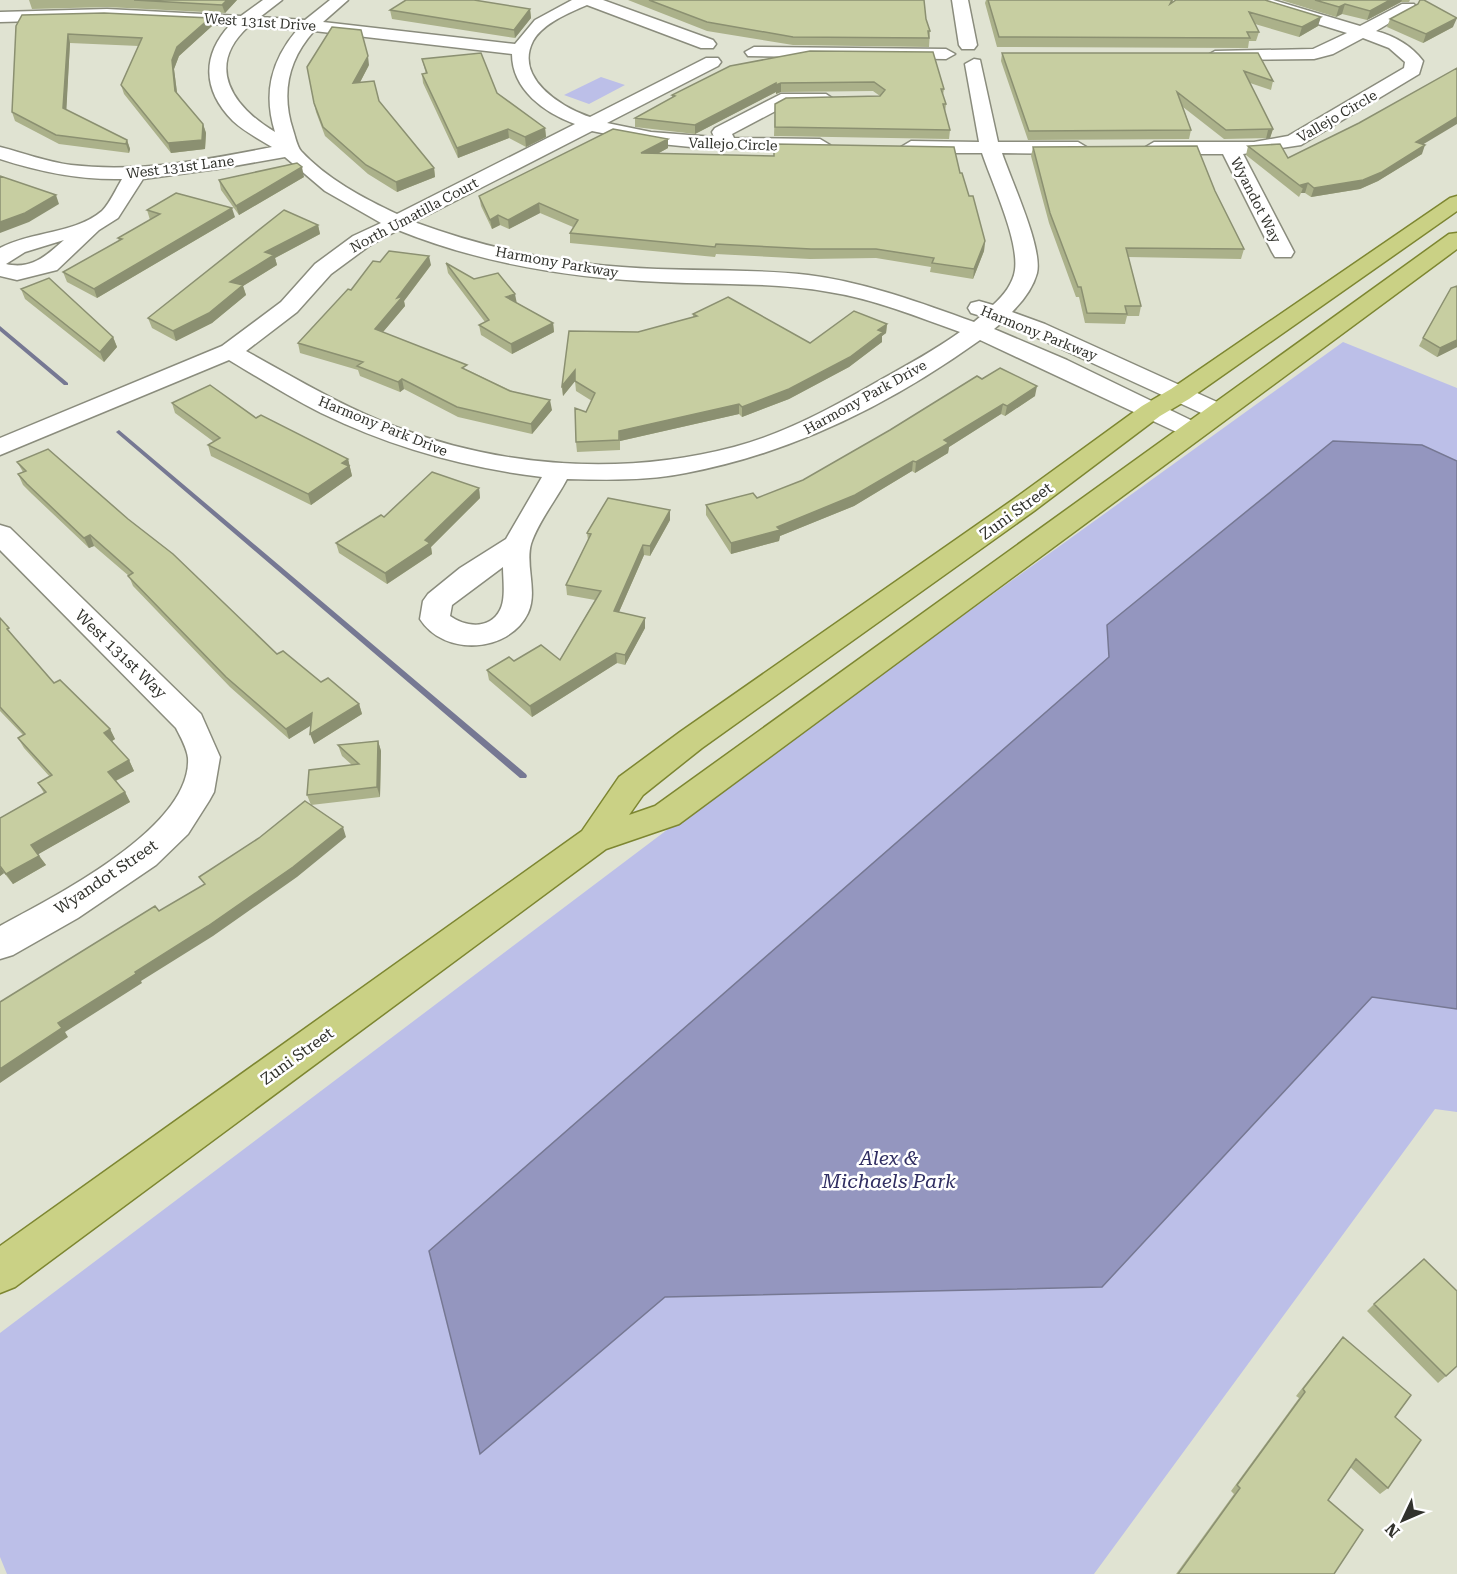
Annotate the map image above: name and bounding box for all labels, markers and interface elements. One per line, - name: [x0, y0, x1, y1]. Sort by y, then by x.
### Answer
- street label: West 131st Drive: [203, 10, 317, 34]
- street label: Vallejo Circle: [1294, 87, 1380, 145]
- street label: Vallejo Circle: [688, 134, 778, 154]
- street label: West 131st Lane: [125, 152, 235, 182]
- street label: Wyandot Way: [1228, 154, 1285, 246]
- street label: North Umatilla Court: [347, 174, 481, 256]
- street label: Harmony Parkway: [494, 243, 620, 281]
- street label: Harmony Parkway: [978, 302, 1100, 364]
- street label: Harmony Park Drive: [801, 356, 929, 437]
- street label: Harmony Park Drive: [316, 393, 450, 459]
- street label: Zuni Street: [976, 478, 1056, 544]
- street label: West 131st Way: [71, 606, 171, 703]
- street label: Wyandot Street: [51, 836, 161, 918]
- street label: Zuni Street: [257, 1023, 337, 1089]
- park label: Alex & Michaels Park: [821, 1146, 956, 1193]
- north arrow: [1373, 1490, 1433, 1550]
- text: N: [1381, 1519, 1404, 1541]

